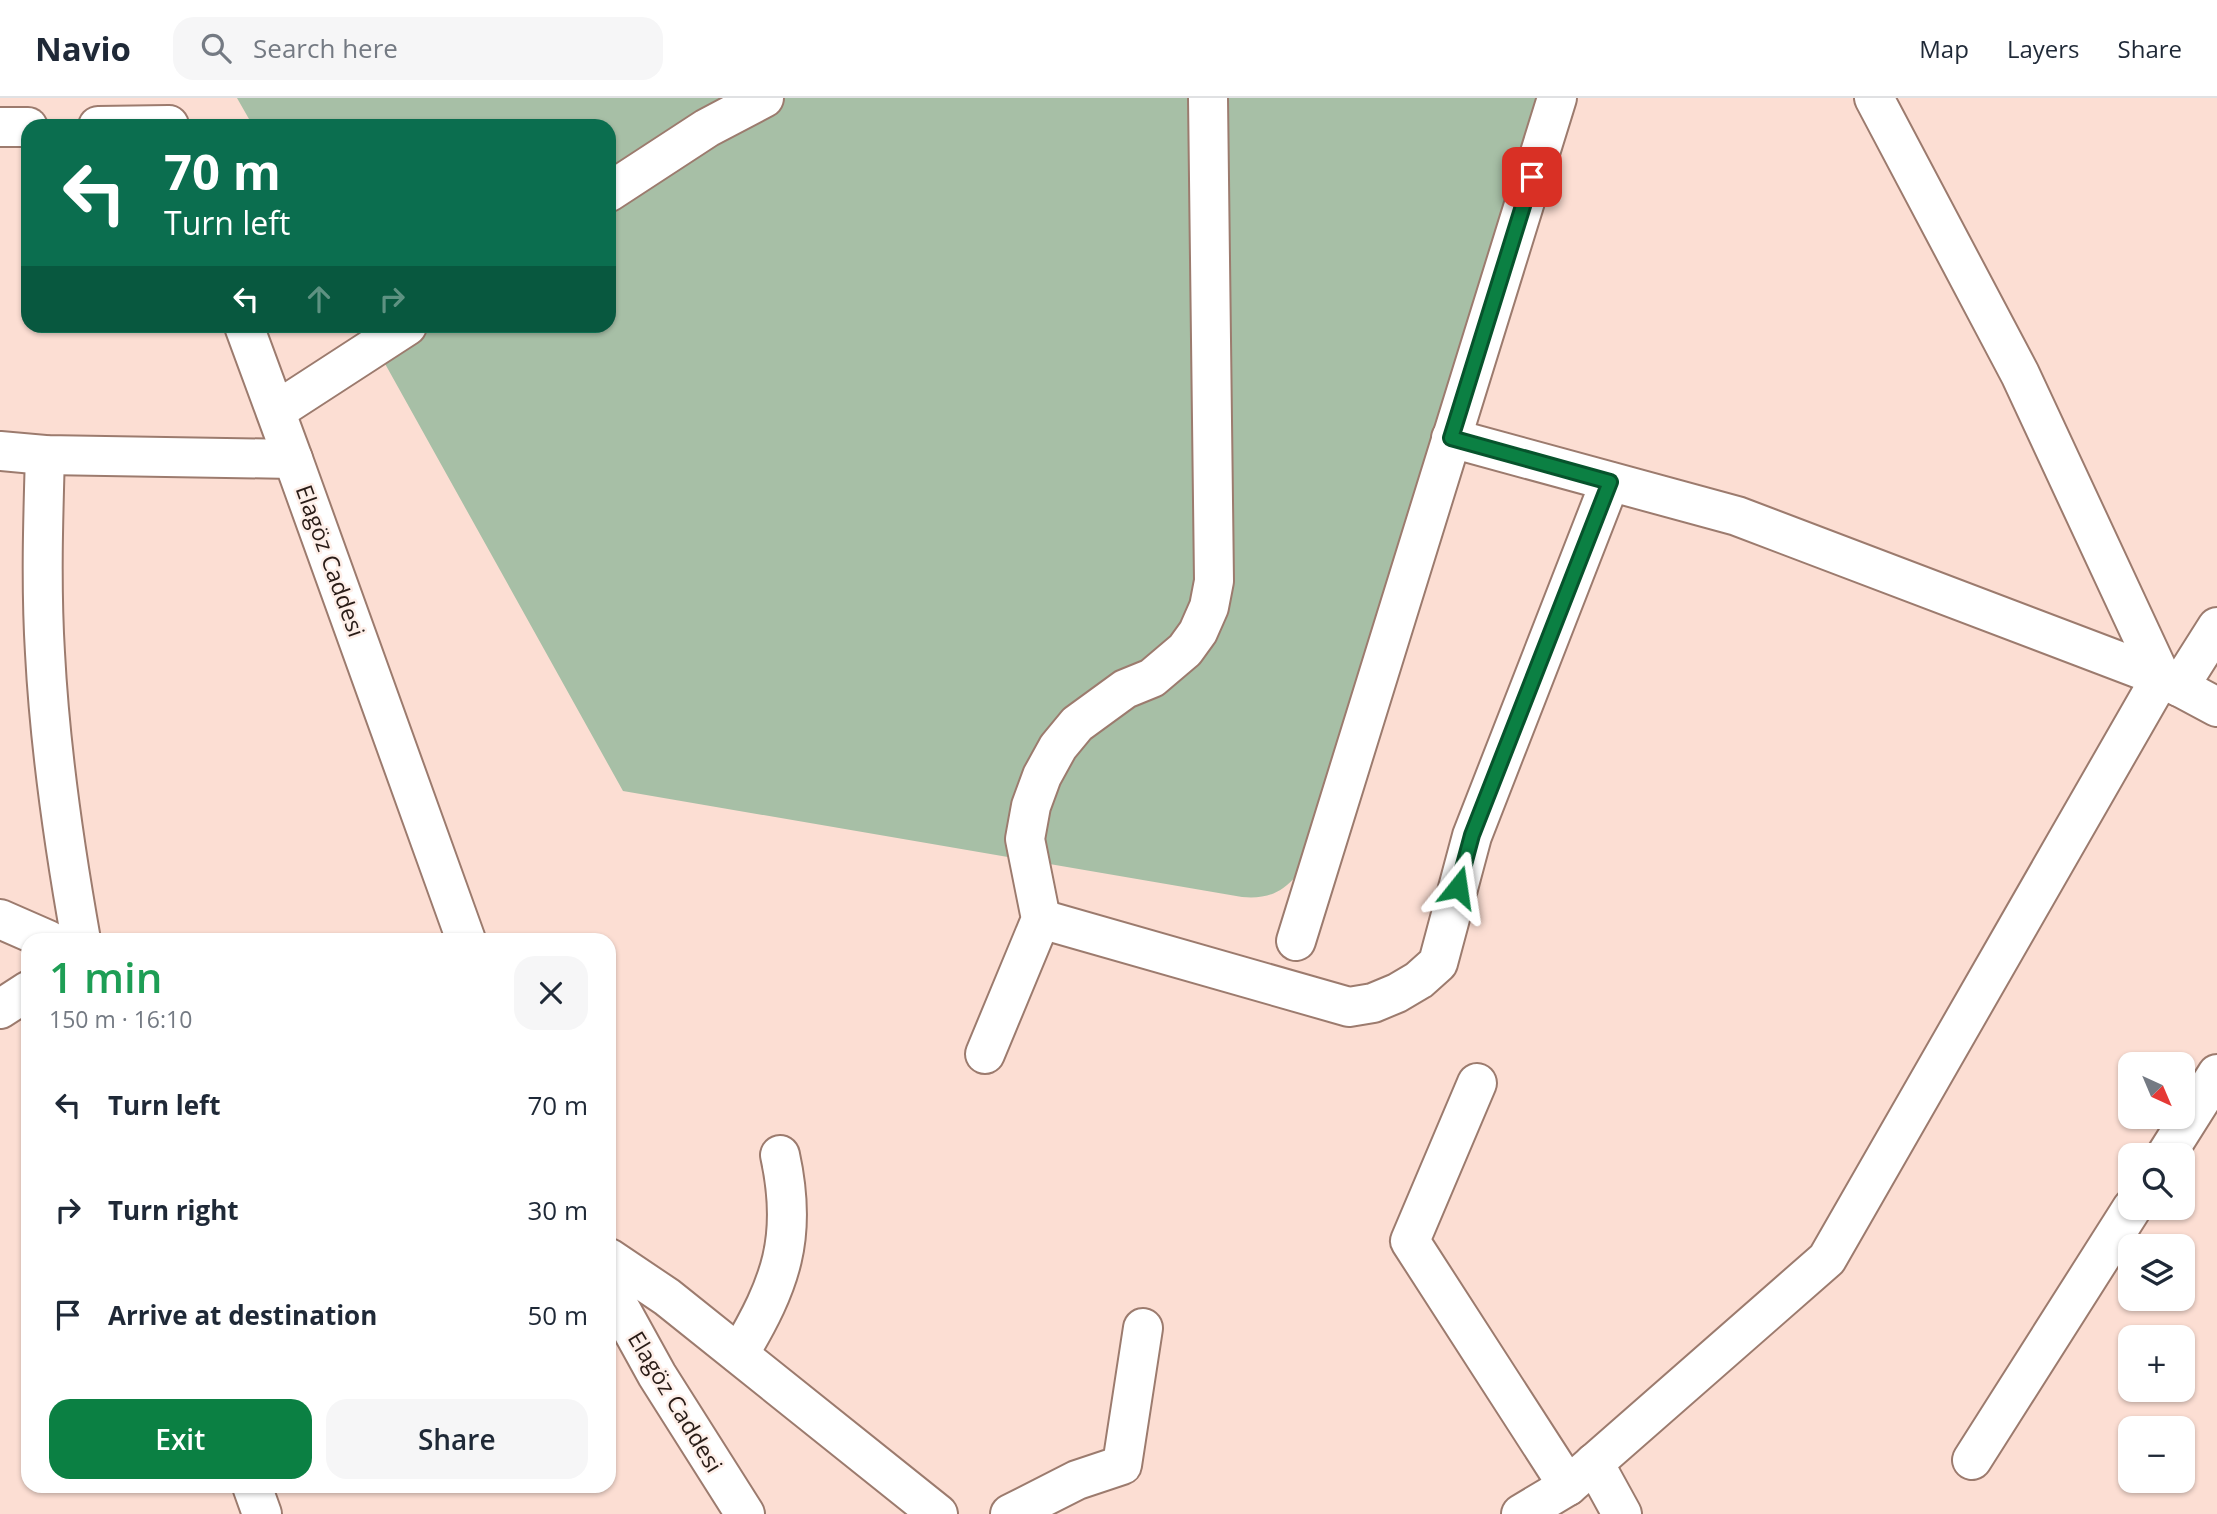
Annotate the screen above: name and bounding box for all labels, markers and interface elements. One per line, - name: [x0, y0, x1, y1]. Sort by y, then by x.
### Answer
- search box: [173, 17, 663, 80]
- text: Navio: [35, 26, 131, 71]
- icon: search: [197, 29, 235, 67]
- text: Search here: [253, 30, 398, 66]
- text: Map: [1919, 32, 1969, 65]
- text: Layers: [2007, 32, 2080, 65]
- text: Share: [2118, 32, 2182, 65]
- text: 70 m: [164, 138, 281, 204]
- icon: left: [49, 147, 140, 238]
- pin: [1502, 147, 1562, 207]
- icon: arrive: [1513, 158, 1551, 196]
- text: Turn left: [164, 201, 290, 244]
- icon: left: [227, 280, 265, 318]
- icon: ahead: [300, 280, 338, 318]
- icon: right: [373, 280, 411, 318]
- street label: Elagöz Caddesi: [289, 480, 373, 641]
- position arrow: [1421, 850, 1495, 924]
- text: 1 min: [49, 948, 162, 1005]
- button: close: [514, 956, 588, 1030]
- text: 150 m · 16:10: [49, 1003, 192, 1035]
- north arrow: [2118, 1052, 2194, 1129]
- map controls: [2118, 1052, 2195, 1493]
- icon: left: [49, 1086, 87, 1124]
- text: Turn left: [108, 1087, 220, 1123]
- text: 70 m: [527, 1087, 588, 1123]
- button: search: [2118, 1143, 2195, 1220]
- icon: right: [49, 1191, 87, 1229]
- text: Turn right: [108, 1192, 239, 1228]
- text: 30 m: [527, 1192, 588, 1228]
- button: layers: [2118, 1234, 2195, 1311]
- icon: arrive: [49, 1296, 87, 1334]
- text: Arrive at destination: [108, 1297, 377, 1333]
- text: 50 m: [527, 1297, 588, 1333]
- street label: Elagöz Caddesi: [621, 1325, 731, 1478]
- button: +: [2118, 1325, 2195, 1402]
- button: Exit: [49, 1399, 312, 1479]
- button: Share: [326, 1399, 588, 1479]
- button: −: [2118, 1416, 2195, 1493]

